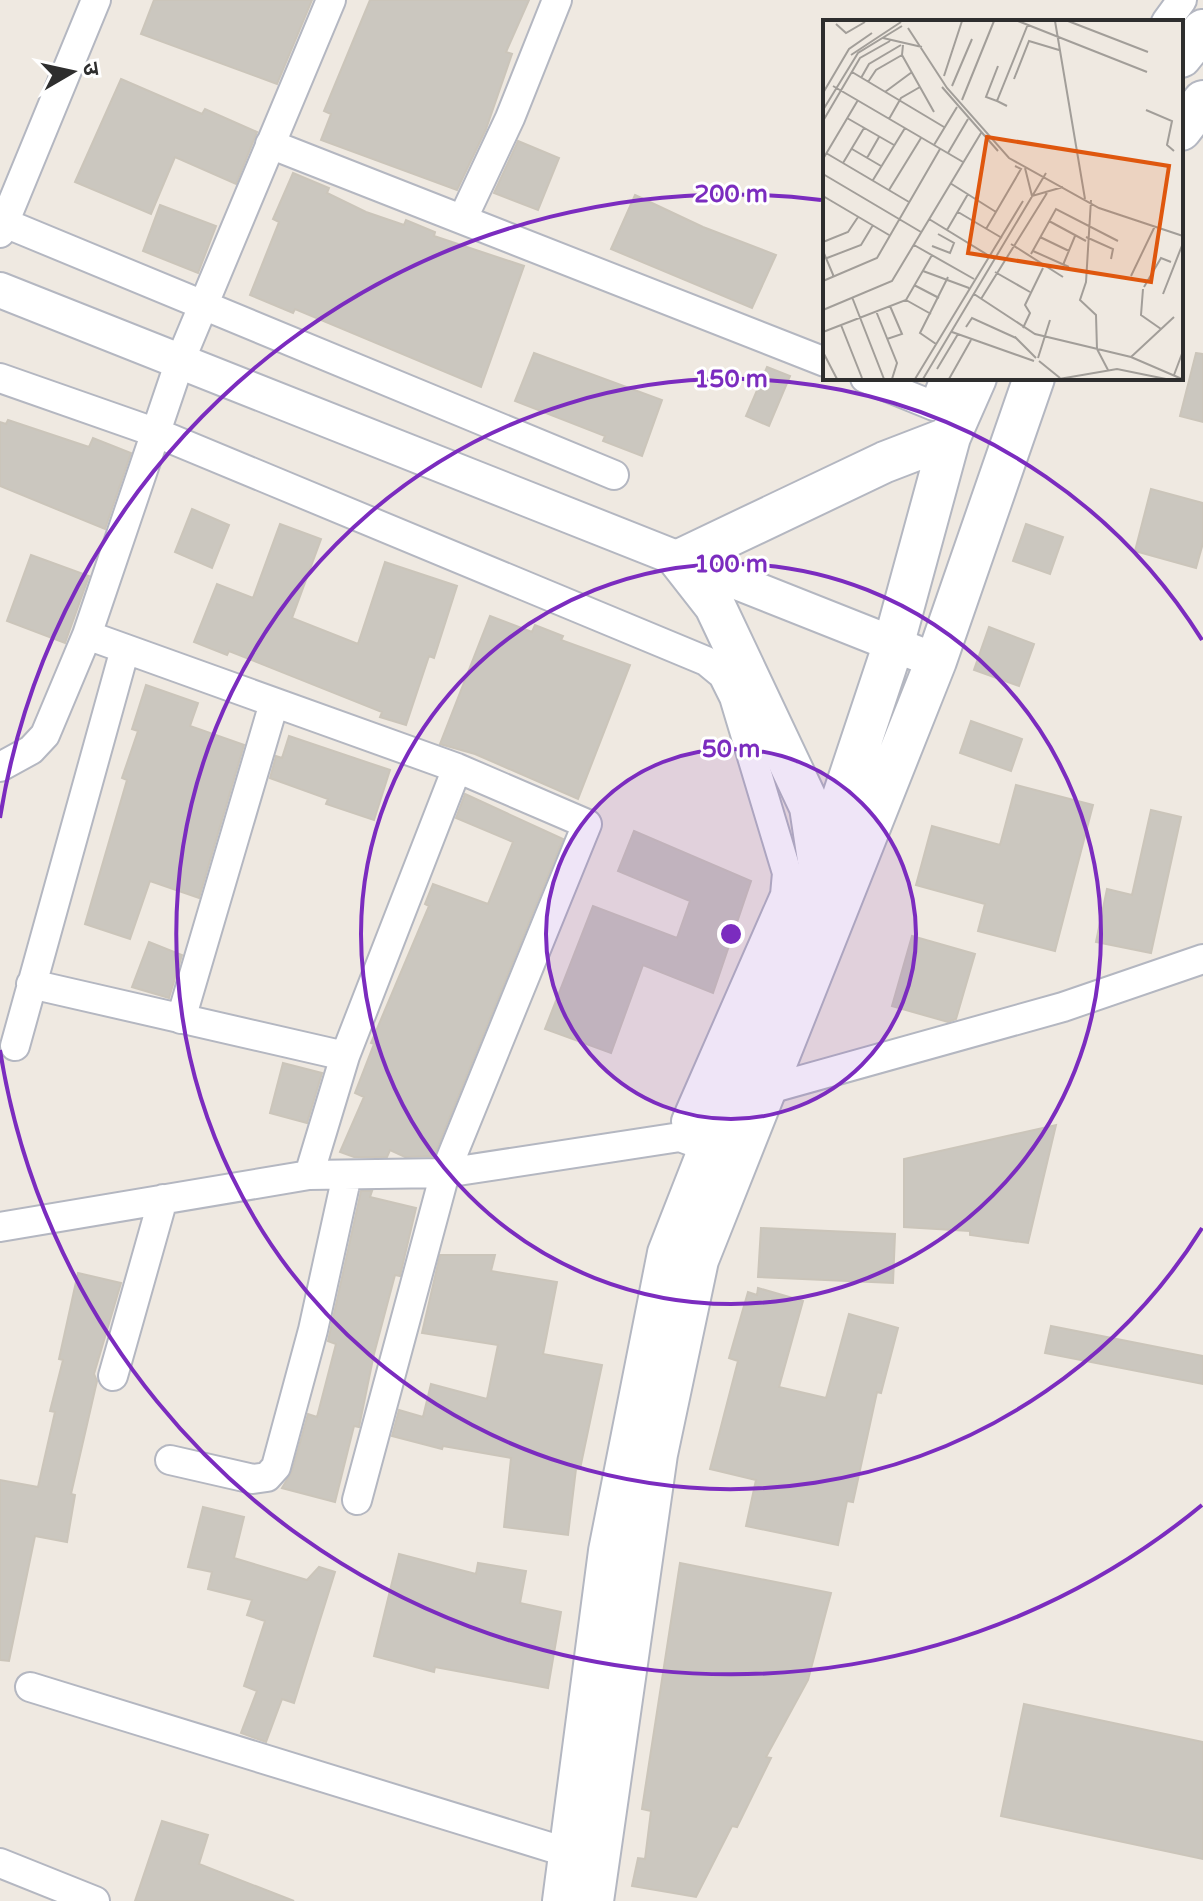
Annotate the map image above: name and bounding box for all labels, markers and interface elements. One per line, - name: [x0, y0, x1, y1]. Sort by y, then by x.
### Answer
- inset map: [823, 20, 1183, 380]
- north arrow: [32, 32, 112, 112]
- text: उ: [77, 61, 105, 79]
- text: 200 m: [694, 180, 768, 209]
- text: 150 m: [694, 365, 768, 394]
- text: 100 m: [694, 550, 768, 579]
- text: 50 m: [702, 735, 760, 764]
- centre of rings: [717, 920, 745, 948]

